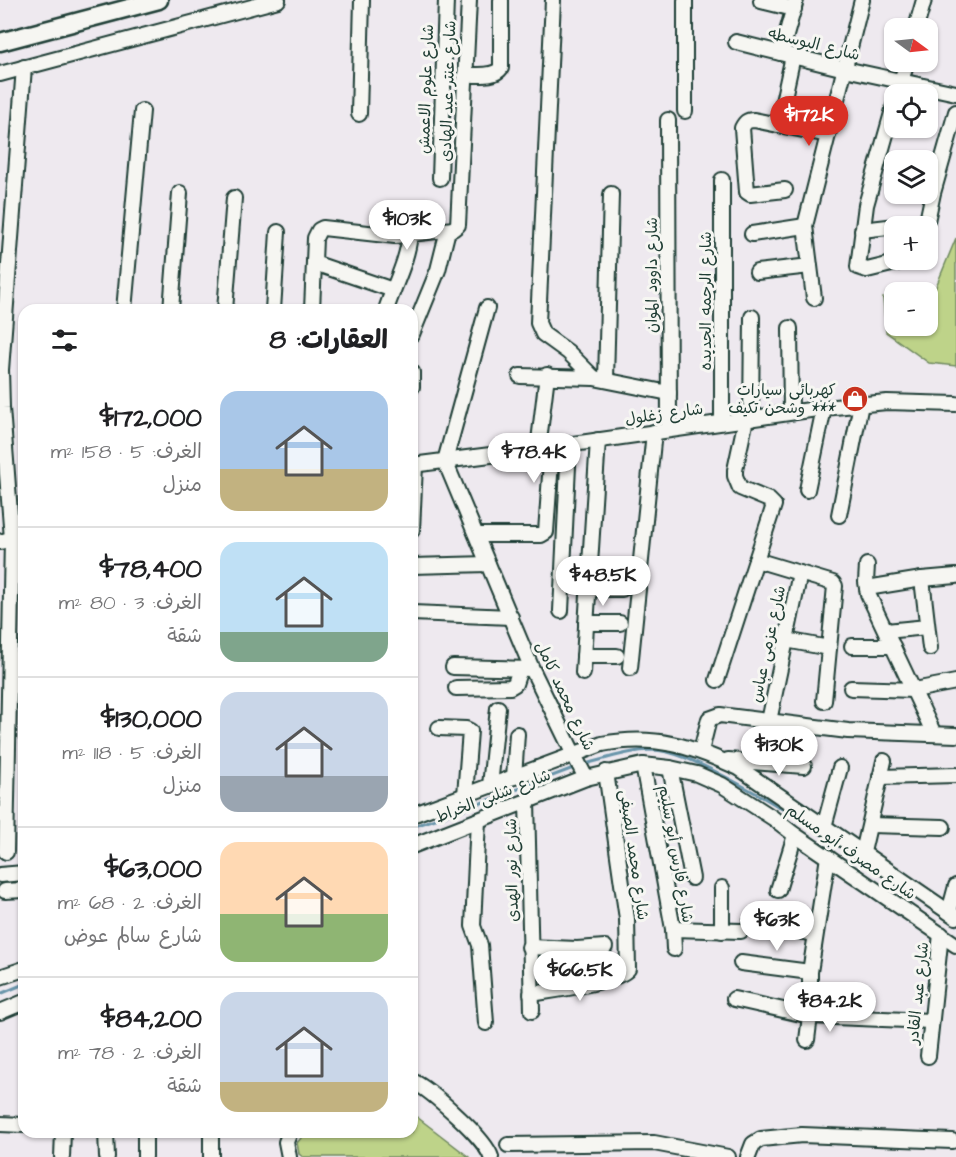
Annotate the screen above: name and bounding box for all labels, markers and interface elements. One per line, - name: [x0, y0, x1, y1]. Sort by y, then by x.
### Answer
- north arrow: [884, 18, 938, 72]
- map controls: [884, 18, 938, 336]
- street label: شارع عنتر عبد الهادى: [435, 20, 461, 162]
- street label: شارع البوسطه: [766, 22, 862, 66]
- street label: شارع علوم الاعمش: [413, 24, 440, 154]
- button: locate: [884, 84, 938, 138]
- pin: $172K: [767, 96, 851, 147]
- text: $172K: [784, 101, 834, 129]
- button: layers: [884, 150, 938, 204]
- pin: $103K: [365, 200, 449, 251]
- text: $103K: [383, 205, 431, 233]
- button: +: [884, 216, 938, 270]
- street label: شارع داوود الموان: [641, 217, 663, 333]
- street label: شارع الرحمه الجديده: [695, 231, 717, 371]
- button: −: [884, 282, 938, 336]
- text: العقارات: 8: [269, 322, 388, 358]
- icon: filters: [48, 324, 81, 357]
- place label: كهربائي سيارات وشحن تكيف ***: [728, 379, 837, 419]
- shop icon: كهربائي سيارات وشحن تكيف ***: [840, 384, 870, 414]
- street label: شارع زغلول: [623, 398, 705, 430]
- text: $172,000: [99, 400, 202, 436]
- icon: home: [268, 415, 340, 487]
- pin: $78.4K: [485, 433, 583, 484]
- text: الغرف: 5 · 158 m²: [51, 438, 202, 466]
- text: $78.4K: [502, 438, 566, 466]
- text: منزل: [163, 471, 202, 499]
- text: $78,400: [100, 551, 202, 587]
- pin: $48.5K: [554, 556, 652, 607]
- text: $48.5K: [570, 561, 636, 589]
- icon: home: [268, 566, 340, 638]
- street label: شارع عزمى عباس: [745, 583, 791, 705]
- text: الغرف: 3 · 80 m²: [59, 589, 202, 617]
- text: شقة: [167, 622, 202, 650]
- street label: شارع محمد كامل: [530, 638, 600, 754]
- text: $130,000: [101, 701, 202, 737]
- icon: home: [268, 716, 340, 788]
- pin: $130K: [737, 726, 821, 777]
- text: $130K: [755, 731, 803, 759]
- text: الغرف: 5 · 118 m²: [62, 739, 202, 767]
- street label: شارع شلبى الخراط: [432, 764, 554, 828]
- text: منزل: [163, 772, 202, 800]
- street label: شارع فارس أبو سليم: [652, 784, 699, 925]
- street label: شارع محمد الصيفى: [614, 788, 654, 922]
- street label: شارع مصرف أبو مسلم: [781, 799, 920, 906]
- street label: شارع نور الهدى: [500, 818, 524, 922]
- text: $63,000: [104, 851, 202, 887]
- icon: home: [268, 866, 340, 938]
- text: الغرف: 2 · 68 m²: [58, 889, 202, 917]
- pin: $63K: [741, 901, 813, 952]
- text: $63K: [754, 906, 800, 934]
- text: شارع سالم عوض: [64, 922, 202, 950]
- street label: شارع عبد القادر: [901, 941, 934, 1047]
- pin: $66.5K: [531, 951, 629, 1002]
- text: $66.5K: [547, 956, 613, 984]
- pin: $84.2K: [781, 982, 879, 1033]
- text: $84.2K: [798, 987, 862, 1015]
- text: $84,200: [101, 1001, 202, 1037]
- icon: home: [268, 1016, 340, 1088]
- text: الغرف: 2 · 78 m²: [58, 1039, 202, 1067]
- text: شقة: [167, 1072, 202, 1100]

